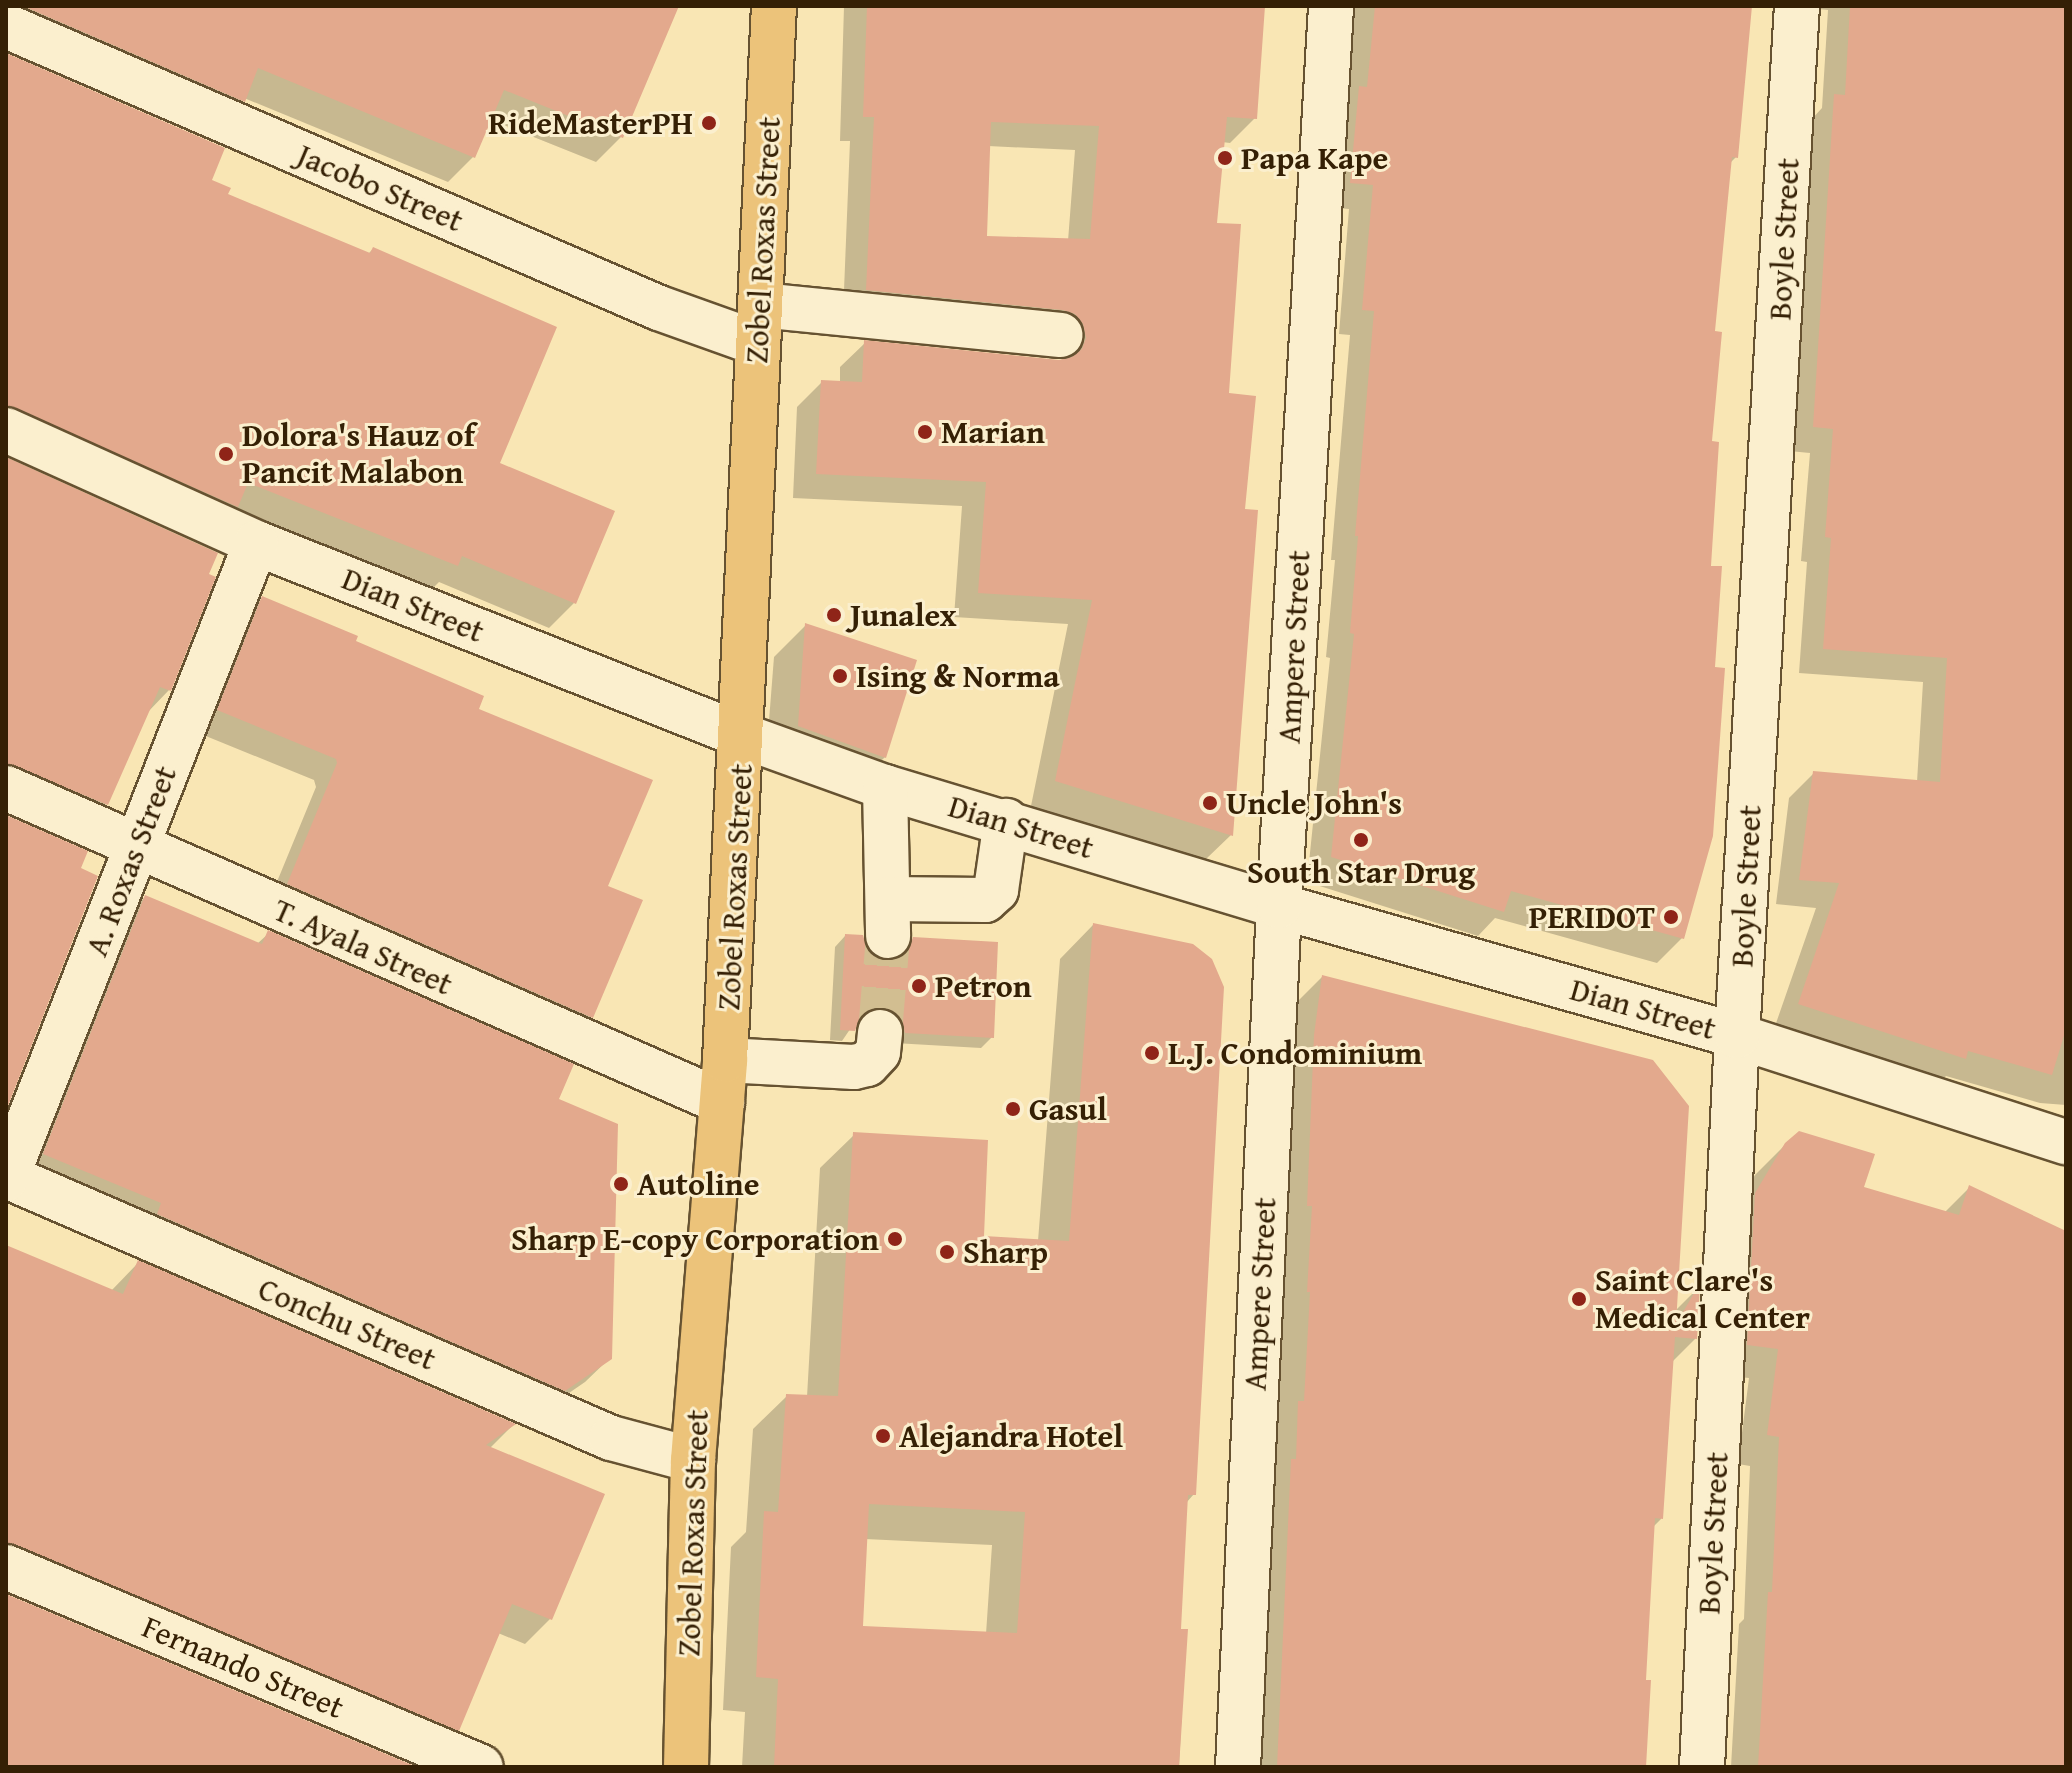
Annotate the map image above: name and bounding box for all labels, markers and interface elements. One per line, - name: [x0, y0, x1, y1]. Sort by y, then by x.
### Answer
- place label: RideMasterPH: [488, 104, 693, 142]
- marker: RideMasterPH: [700, 114, 718, 132]
- street label: Zobel Roxas Street: [737, 116, 789, 364]
- street label: Jacobo Street: [291, 136, 469, 240]
- place label: Papa Kape: [1241, 139, 1388, 177]
- marker: Papa Kape: [1216, 149, 1234, 167]
- street label: Boyle Street: [1761, 157, 1807, 321]
- place label: Marian: [941, 413, 1045, 451]
- place label: Dolora's Hauz of Pancit Malabon: [242, 417, 475, 492]
- marker: Marian: [916, 423, 934, 441]
- marker: Dolora's Hauz of Pancit Malabon: [217, 445, 235, 463]
- street label: Ampere Street: [1270, 549, 1318, 745]
- street label: Dian Street: [336, 559, 490, 651]
- place label: Junalex: [850, 596, 957, 634]
- marker: Junalex: [825, 606, 843, 624]
- place label: Ising & Norma: [856, 657, 1060, 695]
- marker: Ising & Norma: [831, 667, 849, 685]
- street label: A. Roxas Street: [77, 761, 185, 961]
- street label: Zobel Roxas Street: [709, 763, 761, 1011]
- place label: Uncle John's: [1226, 784, 1402, 822]
- street label: Dian Street: [944, 787, 1098, 867]
- marker: Uncle John's: [1201, 794, 1219, 812]
- street label: Boyle Street: [1723, 804, 1769, 968]
- marker: South Star Drug: [1352, 831, 1370, 849]
- place label: South Star Drug: [1247, 853, 1475, 891]
- street label: T. Ayala Street: [268, 891, 458, 1003]
- place label: PERIDOT: [1529, 898, 1655, 936]
- marker: PERIDOT: [1662, 908, 1680, 926]
- place label: Petron: [935, 967, 1032, 1005]
- street label: Dian Street: [1566, 970, 1720, 1048]
- marker: Petron: [910, 977, 928, 995]
- place label: L.J. Condominium: [1168, 1034, 1422, 1072]
- marker: L.J. Condominium: [1143, 1044, 1161, 1062]
- place label: Gasul: [1029, 1090, 1107, 1128]
- marker: Gasul: [1004, 1100, 1022, 1118]
- place label: Autoline: [637, 1165, 759, 1203]
- marker: Autoline: [612, 1175, 630, 1193]
- street label: Ampere Street: [1236, 1196, 1284, 1392]
- place label: Sharp E-copy Corporation: [511, 1220, 879, 1258]
- marker: Sharp E-copy Corporation: [886, 1230, 904, 1248]
- place label: Sharp: [963, 1233, 1048, 1271]
- marker: Sharp: [938, 1243, 956, 1261]
- place label: Saint Clare's Medical Center: [1595, 1262, 1810, 1337]
- street label: Conchu Street: [253, 1269, 441, 1379]
- marker: Saint Clare's Medical Center: [1570, 1290, 1588, 1308]
- street label: Zobel Roxas Street: [669, 1409, 717, 1657]
- place label: Alejandra Hotel: [899, 1417, 1123, 1455]
- marker: Alejandra Hotel: [874, 1427, 892, 1445]
- street label: Boyle Street: [1690, 1451, 1736, 1615]
- street label: Fernando Street: [137, 1607, 349, 1727]

